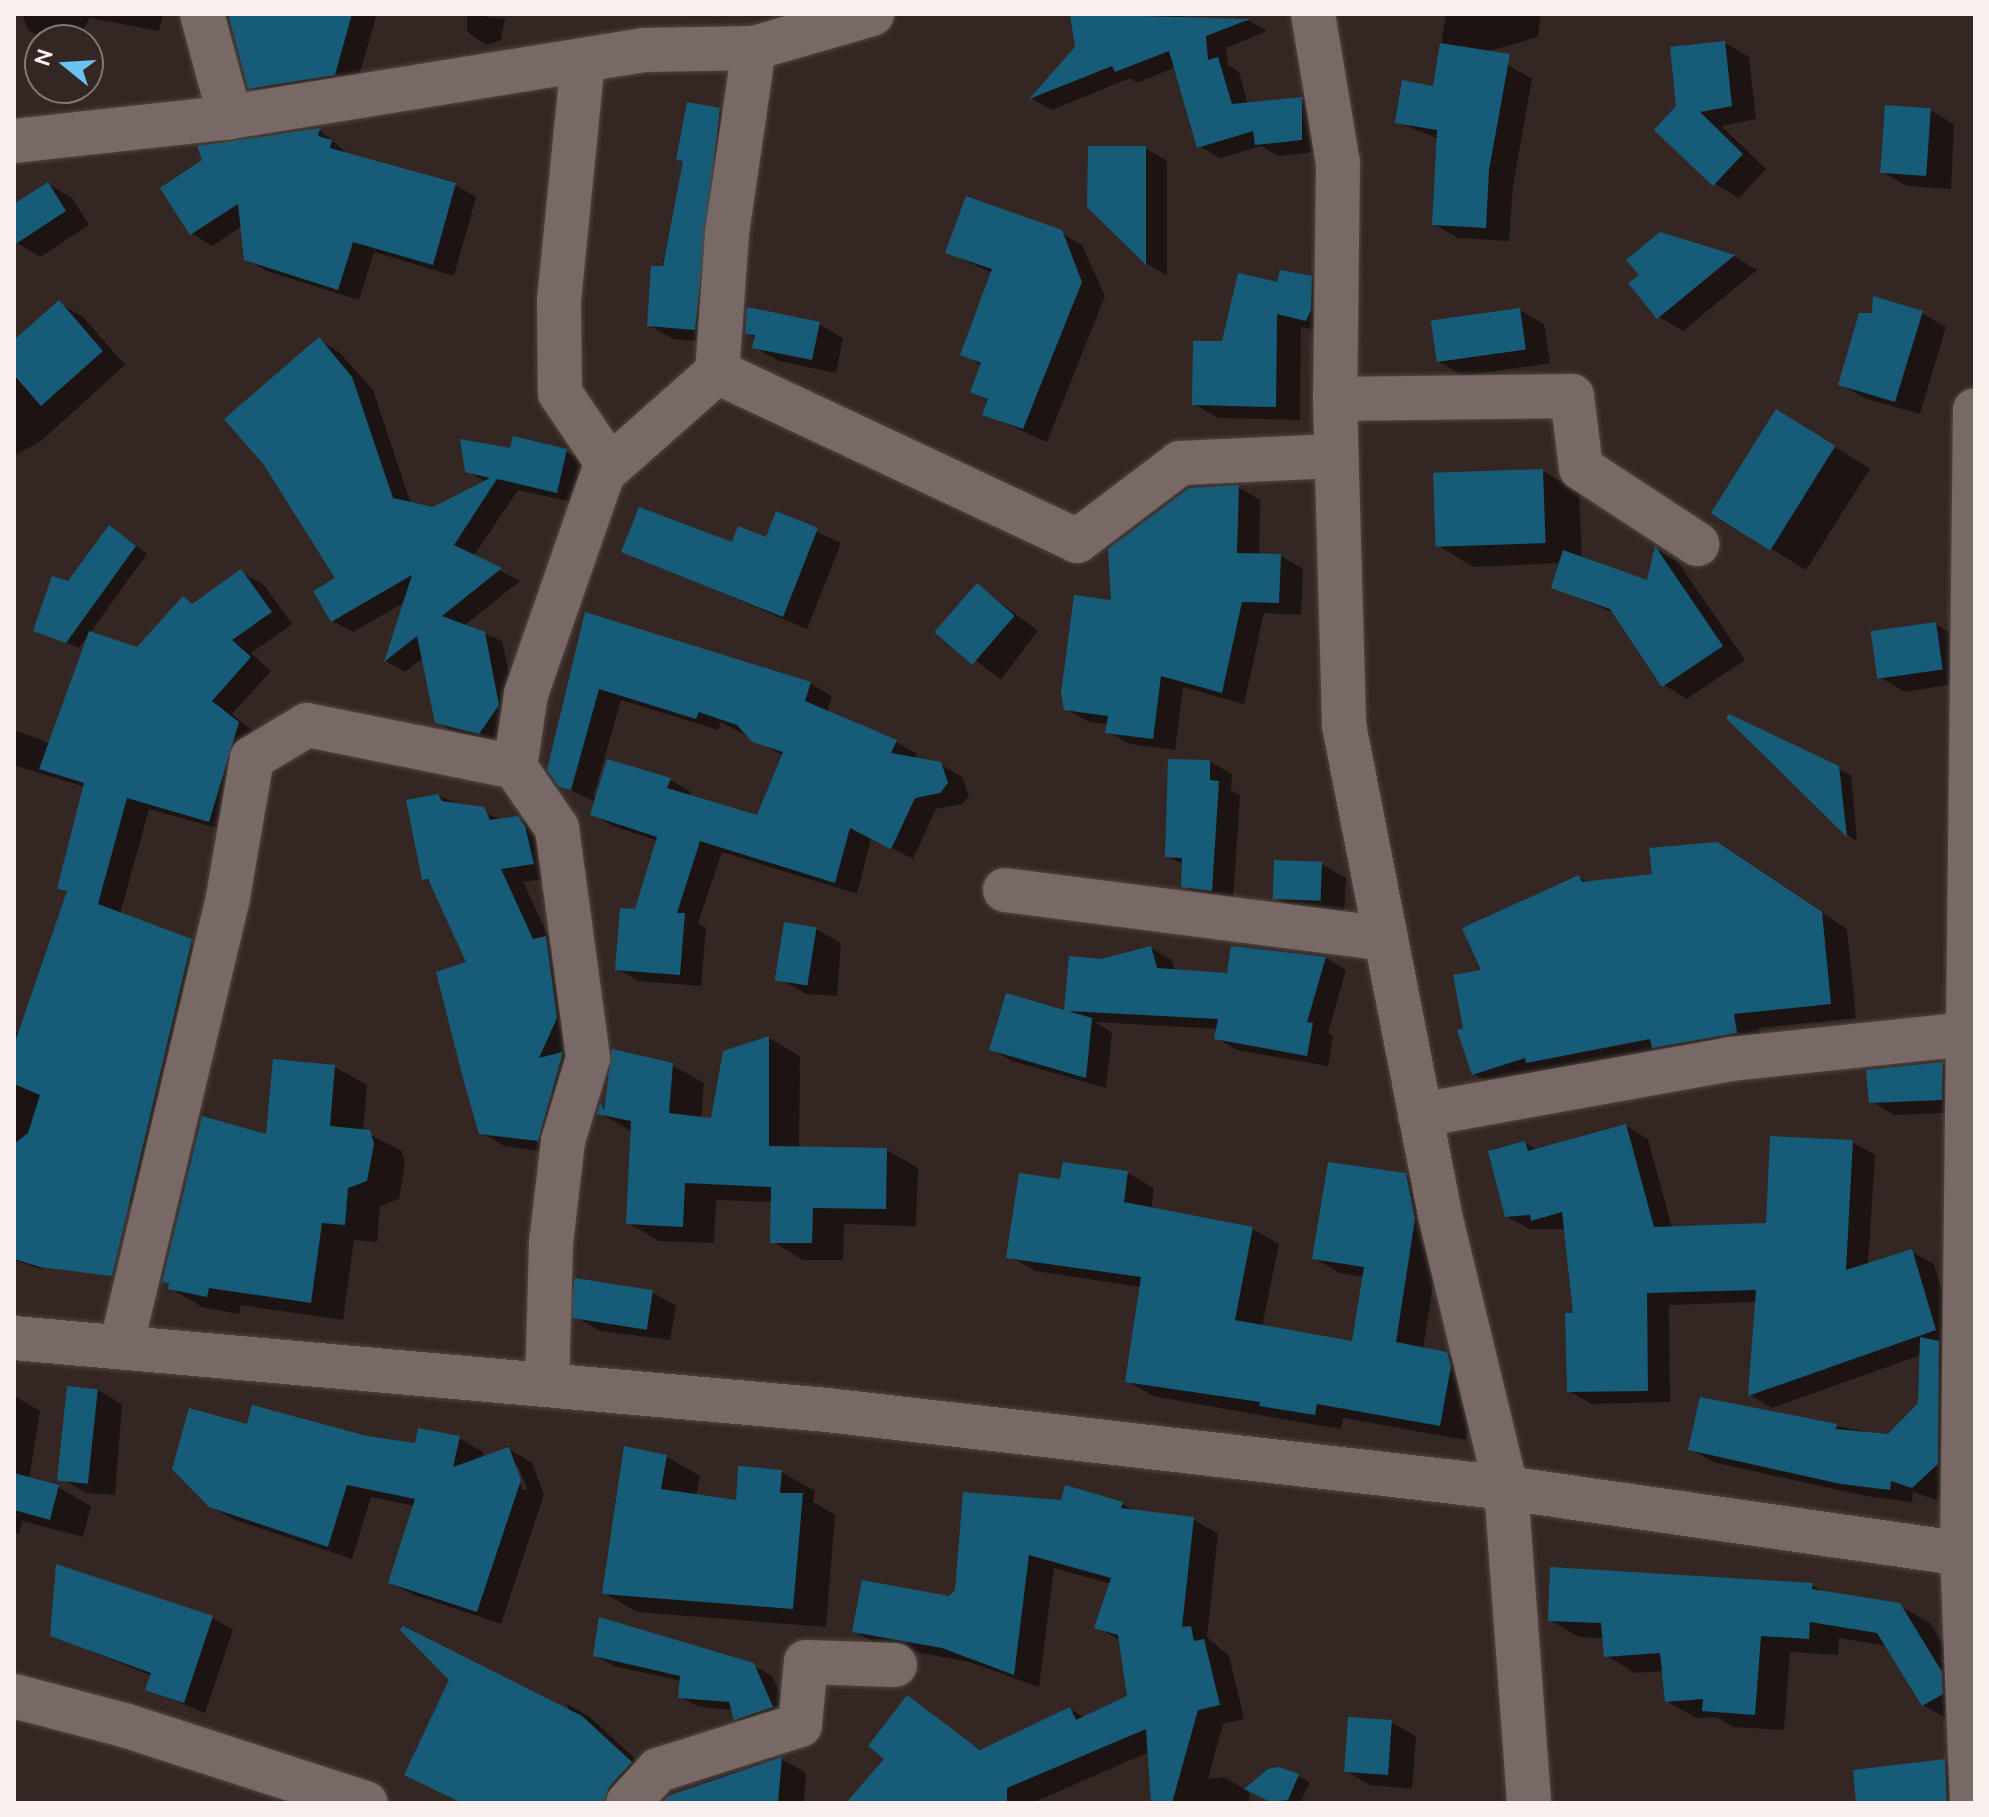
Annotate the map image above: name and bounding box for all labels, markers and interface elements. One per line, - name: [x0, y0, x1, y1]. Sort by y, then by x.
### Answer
- north arrow: [24, 24, 104, 104]
- text: N: [28, 45, 57, 69]

